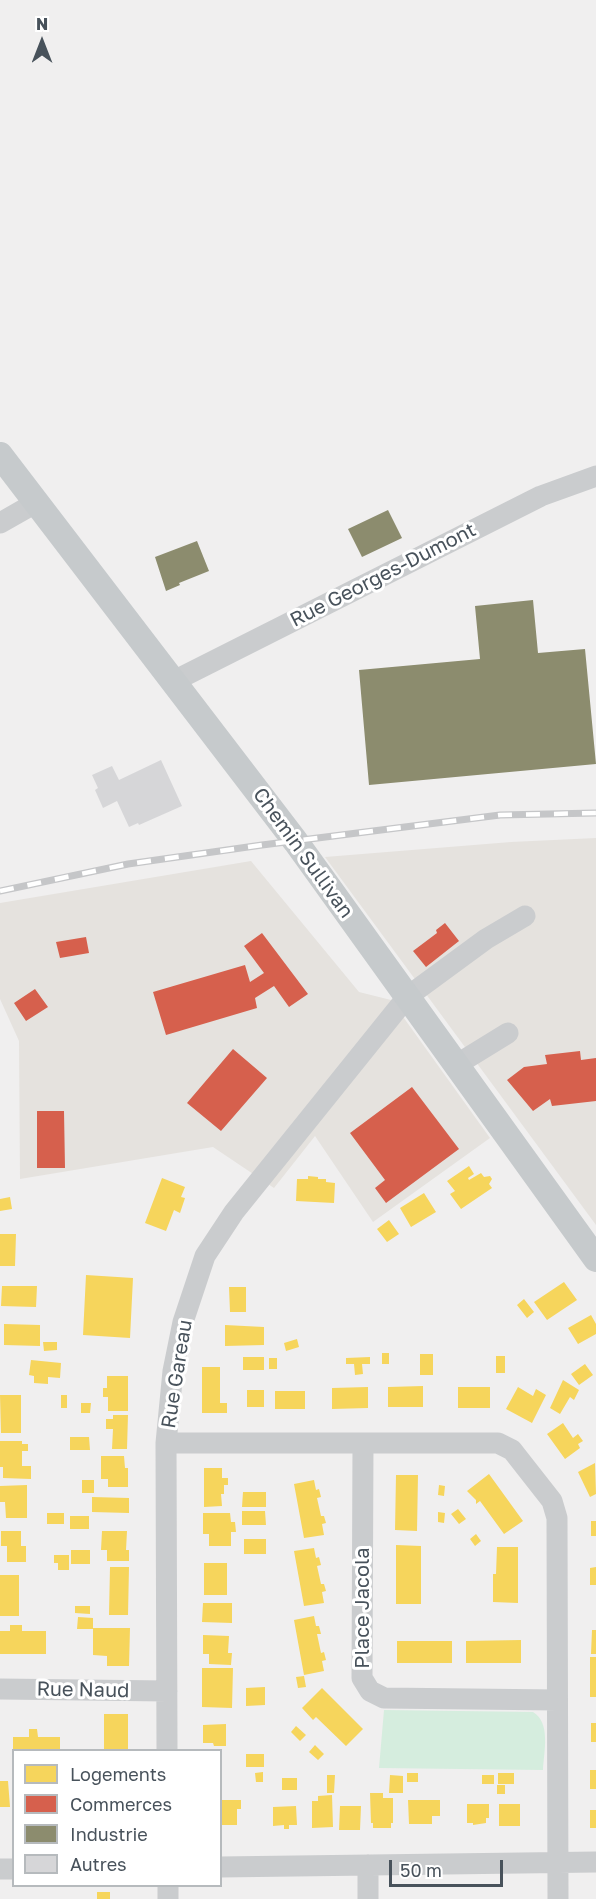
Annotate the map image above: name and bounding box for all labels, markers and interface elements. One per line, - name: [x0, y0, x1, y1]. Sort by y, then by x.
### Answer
- north arrow: [12, 12, 72, 72]
- text: N: [36, 14, 48, 34]
- street label: Rue Georges-Dumont: [286, 518, 480, 632]
- street label: Chemin Sullivan: [248, 783, 358, 923]
- street label: Rue Gareau: [157, 1318, 197, 1430]
- street label: Place Jacola: [351, 1547, 375, 1669]
- street label: Rue Naud: [36, 1677, 130, 1703]
- legend: [12, 1749, 222, 1887]
- text: Logements: [70, 1763, 166, 1785]
- text: Commerces: [70, 1793, 172, 1815]
- text: Industrie: [70, 1823, 148, 1845]
- scale bar: [392, 1848, 506, 1886]
- text: Autres: [70, 1853, 127, 1875]
- text: 50 m: [400, 1859, 442, 1881]

